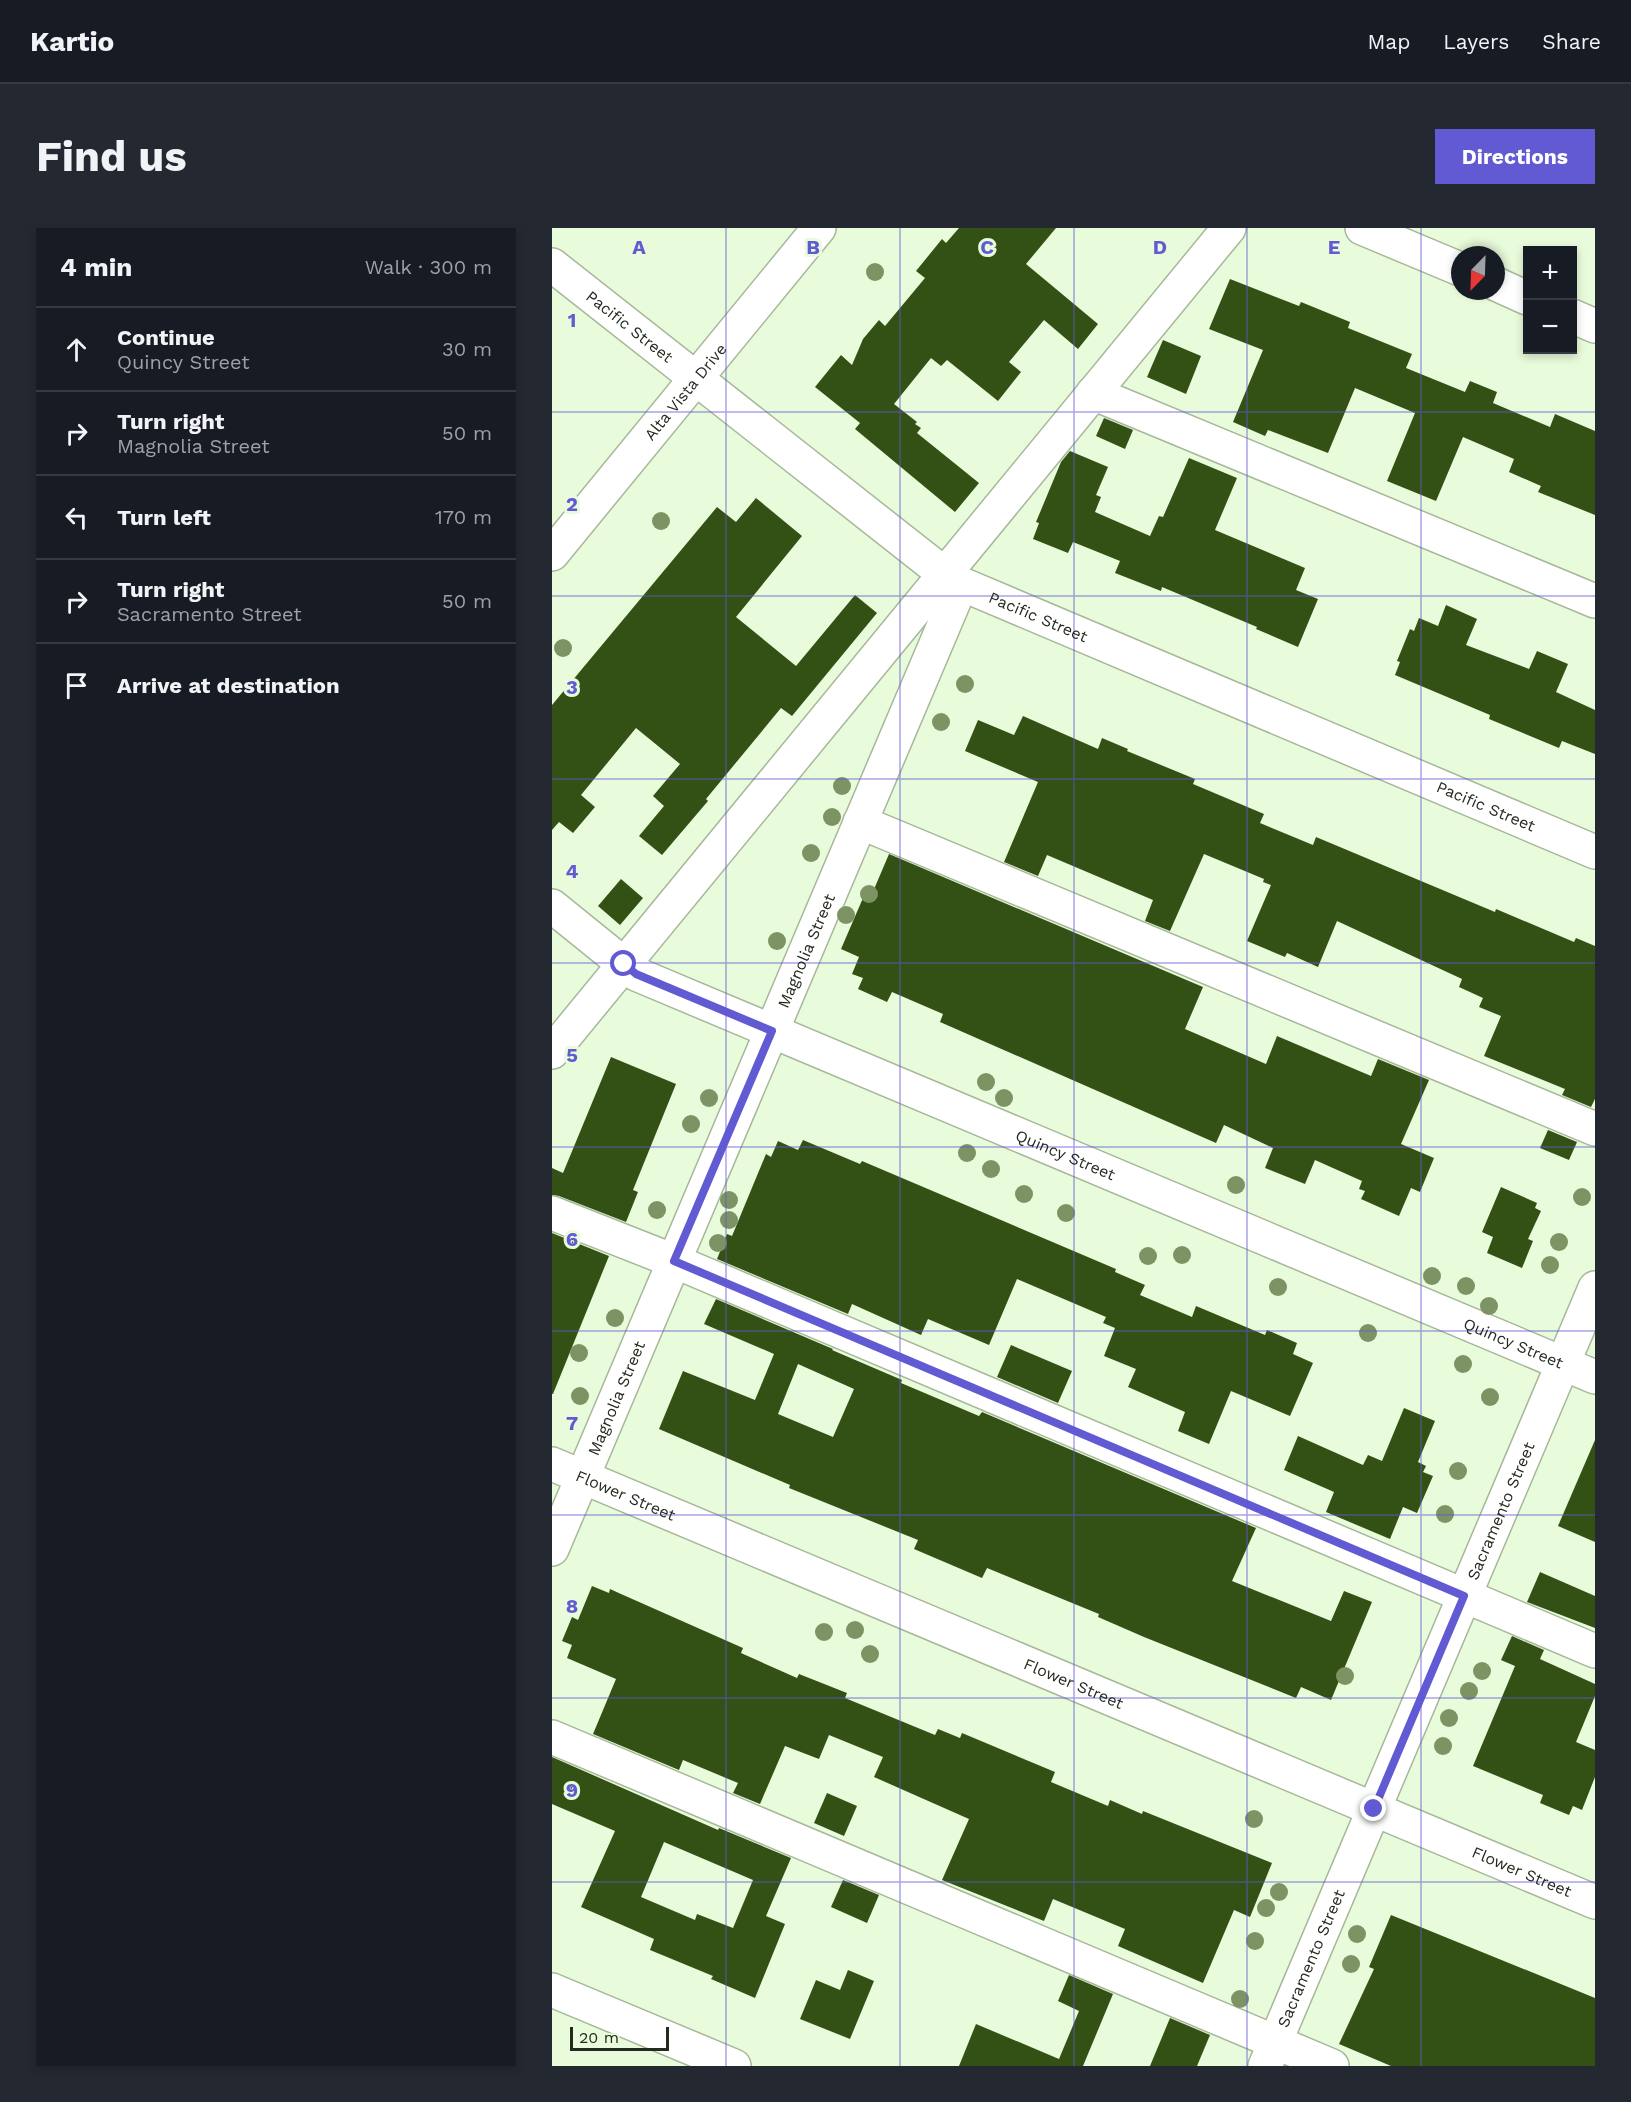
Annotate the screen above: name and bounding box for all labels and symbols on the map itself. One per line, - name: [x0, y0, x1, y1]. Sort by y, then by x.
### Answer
- text: A: [632, 235, 646, 259]
- text: B: [806, 235, 820, 259]
- text: C: [980, 235, 994, 259]
- text: D: [1153, 235, 1167, 259]
- text: E: [1328, 235, 1340, 259]
- north arrow: [1451, 246, 1505, 300]
- street label: Pacific Street: [583, 286, 677, 366]
- text: 1: [568, 308, 576, 332]
- street label: Alta Vista Drive: [640, 339, 730, 444]
- text: 2: [566, 492, 578, 516]
- street label: Pacific Street: [986, 587, 1091, 646]
- text: 3: [566, 675, 578, 699]
- street label: Pacific Street: [1434, 777, 1538, 835]
- text: 4: [566, 859, 579, 883]
- street label: Magnolia Street: [773, 890, 839, 1011]
- route start: [610, 950, 636, 976]
- text: 5: [566, 1043, 578, 1067]
- street label: Quincy Street: [1013, 1125, 1118, 1184]
- text: 6: [566, 1227, 578, 1251]
- street label: Quincy Street: [1461, 1313, 1566, 1372]
- street label: Magnolia Street: [583, 1338, 649, 1458]
- text: 7: [566, 1411, 578, 1435]
- street label: Sacramento Street: [1463, 1439, 1538, 1583]
- street label: Flower Street: [573, 1466, 679, 1524]
- text: 8: [566, 1594, 578, 1618]
- street label: Flower Street: [1021, 1654, 1127, 1713]
- text: 9: [566, 1778, 578, 1802]
- route end: [1360, 1795, 1386, 1821]
- street label: Flower Street: [1469, 1842, 1575, 1901]
- street label: Sacramento Street: [1273, 1886, 1348, 2030]
- scale bar: [570, 2024, 669, 2052]

